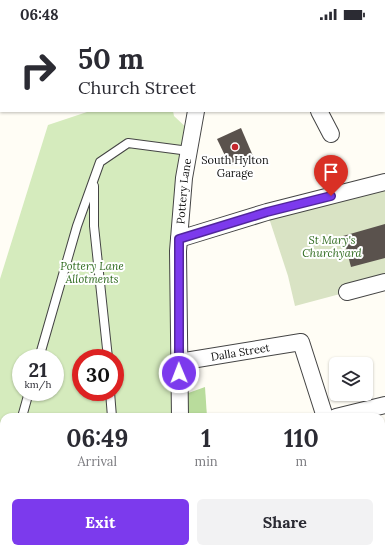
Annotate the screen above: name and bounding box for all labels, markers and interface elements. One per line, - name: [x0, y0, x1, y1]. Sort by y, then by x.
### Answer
- text: 06:48: [20, 5, 59, 24]
- text: 50 m: [78, 41, 144, 77]
- icon: right: [12, 44, 64, 96]
- text: Church Street: [78, 76, 196, 99]
- marker: South Hylton Garage: [230, 142, 240, 152]
- place label: South Hylton Garage: [201, 153, 269, 180]
- pin: [314, 155, 348, 196]
- street label: Pottery Lane: [173, 157, 194, 225]
- icon: arrive: [320, 161, 342, 183]
- park label: St Mary's Churchyard: [302, 233, 363, 260]
- park label: Pottery Lane Allotments: [60, 259, 124, 286]
- street label: Dalla Street: [210, 340, 271, 364]
- speed limit sign: 30: [72, 349, 124, 401]
- position arrow: [158, 352, 200, 394]
- text: 21: [29, 357, 47, 382]
- map controls: [329, 357, 373, 401]
- button: layers: [329, 357, 373, 401]
- text: km/h: [24, 378, 52, 391]
- text: 06:49: [66, 423, 128, 454]
- text: 1: [201, 423, 211, 454]
- text: 110: [284, 423, 319, 454]
- text: Arrival: [77, 453, 117, 470]
- text: min: [195, 453, 218, 470]
- text: m: [296, 453, 307, 470]
- button: Exit: [12, 499, 189, 545]
- button: Share: [197, 499, 373, 545]

